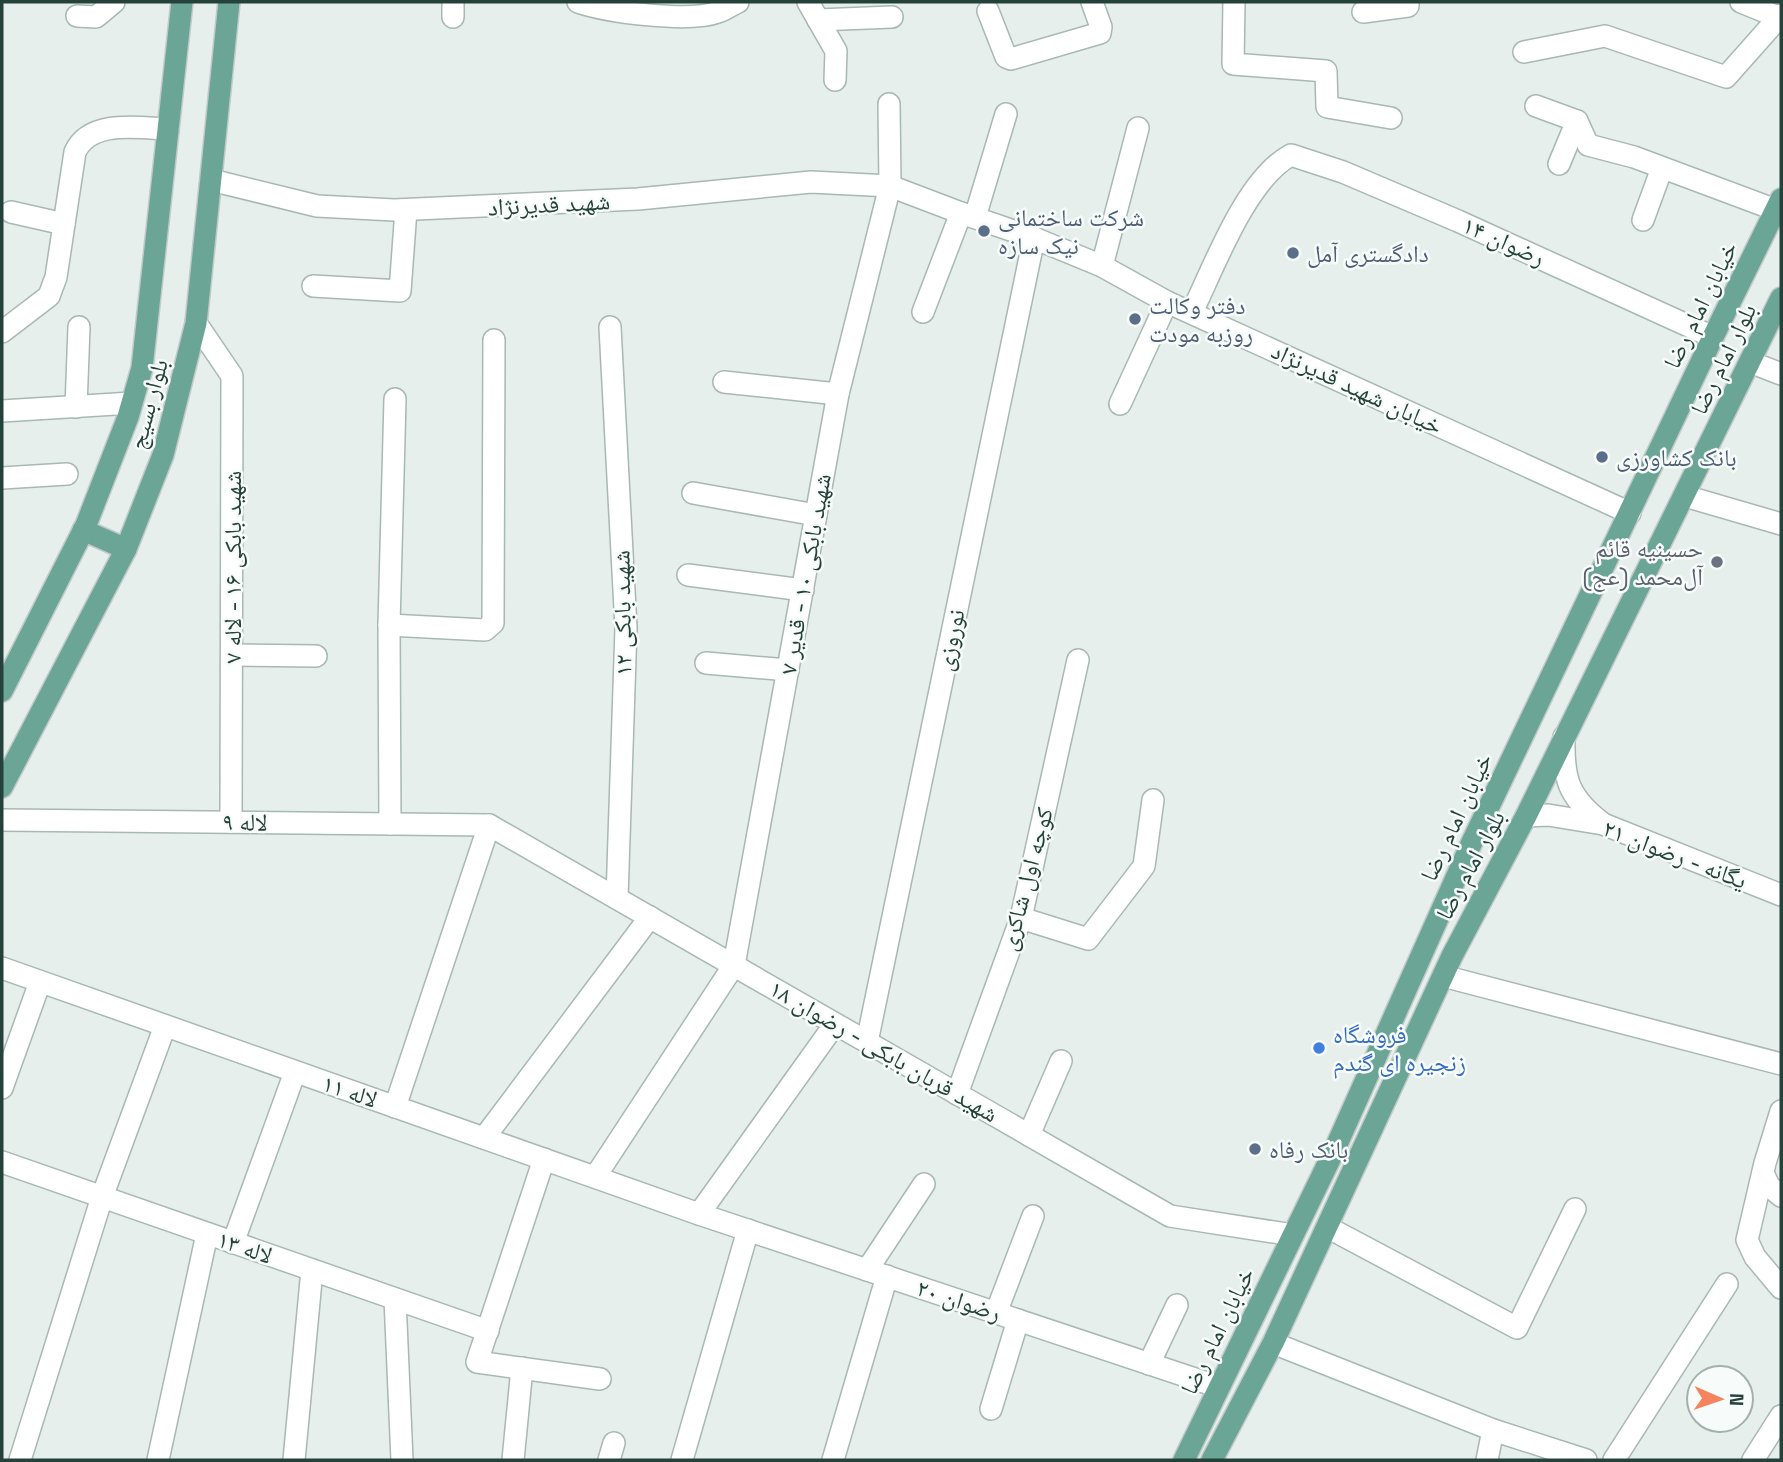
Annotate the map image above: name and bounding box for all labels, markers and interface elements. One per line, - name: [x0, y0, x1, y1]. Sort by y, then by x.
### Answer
- street label: شهید قدیرنژاد: [487, 185, 611, 223]
- place label: شرکت ساختمانی نیک سازه: [998, 202, 1144, 261]
- street label: رضوان ۱۴: [1458, 209, 1550, 273]
- marker: شرکت ساختمانی نیک سازه: [976, 223, 992, 239]
- street label: خیابان امام رضا: [1656, 236, 1745, 374]
- place label: دادگستری آمل: [1307, 238, 1429, 269]
- marker: دادگستری آمل: [1285, 245, 1301, 261]
- place label: دفتر وکالت روزبه مودت: [1149, 290, 1253, 349]
- street label: بلوار امام رضا: [1683, 298, 1764, 420]
- marker: دفتر وکالت روزبه مودت: [1127, 311, 1143, 327]
- street label: خيابان شهيد قديرنژاد: [1266, 335, 1448, 441]
- street label: بلوار بسیج: [121, 356, 175, 452]
- place label: بانک کشاورزی: [1616, 442, 1737, 473]
- marker: بانک کشاورزی: [1594, 449, 1610, 465]
- street label: شهید بابکی ۱۶ - لاله ۷: [217, 471, 248, 663]
- street label: شهید بابکی ۱۰ - قدیر ۷: [772, 471, 838, 677]
- place label: حسینیه قائم آل‌محمد (عج): [1582, 533, 1704, 592]
- street label: شهید بابکی ۱۲: [605, 550, 639, 676]
- marker: حسینیه قائم آل‌محمد (عج): [1709, 554, 1725, 570]
- street label: نوروزی: [928, 606, 972, 674]
- street label: خیابان امام رضا: [1413, 748, 1500, 886]
- street label: کوچه اول شاکری: [992, 804, 1060, 954]
- street label: بلوار امام رضا: [1428, 805, 1513, 926]
- street label: لاله ۹: [222, 806, 268, 838]
- street label: یگانه - رضوان ۲۱: [1599, 812, 1751, 896]
- street label: شهید قربان بابکی - رضوان ۱۸: [764, 973, 1004, 1129]
- place label: فروشگاه زنجیره ای گندم: [1333, 1019, 1466, 1079]
- marker: فروشگاه زنجیره ای گندم: [1311, 1040, 1327, 1056]
- street label: لاله ۱۱: [318, 1067, 382, 1115]
- place label: بانک رفاه: [1269, 1134, 1348, 1165]
- marker: بانک رفاه: [1247, 1141, 1263, 1157]
- street label: لاله ۱۳: [213, 1223, 277, 1271]
- street label: خیابان امام رضا: [1173, 1262, 1262, 1400]
- street label: رضوان ۲۰: [913, 1272, 1005, 1328]
- north arrow: [1685, 1364, 1755, 1434]
- text: N: [1724, 1393, 1749, 1406]

